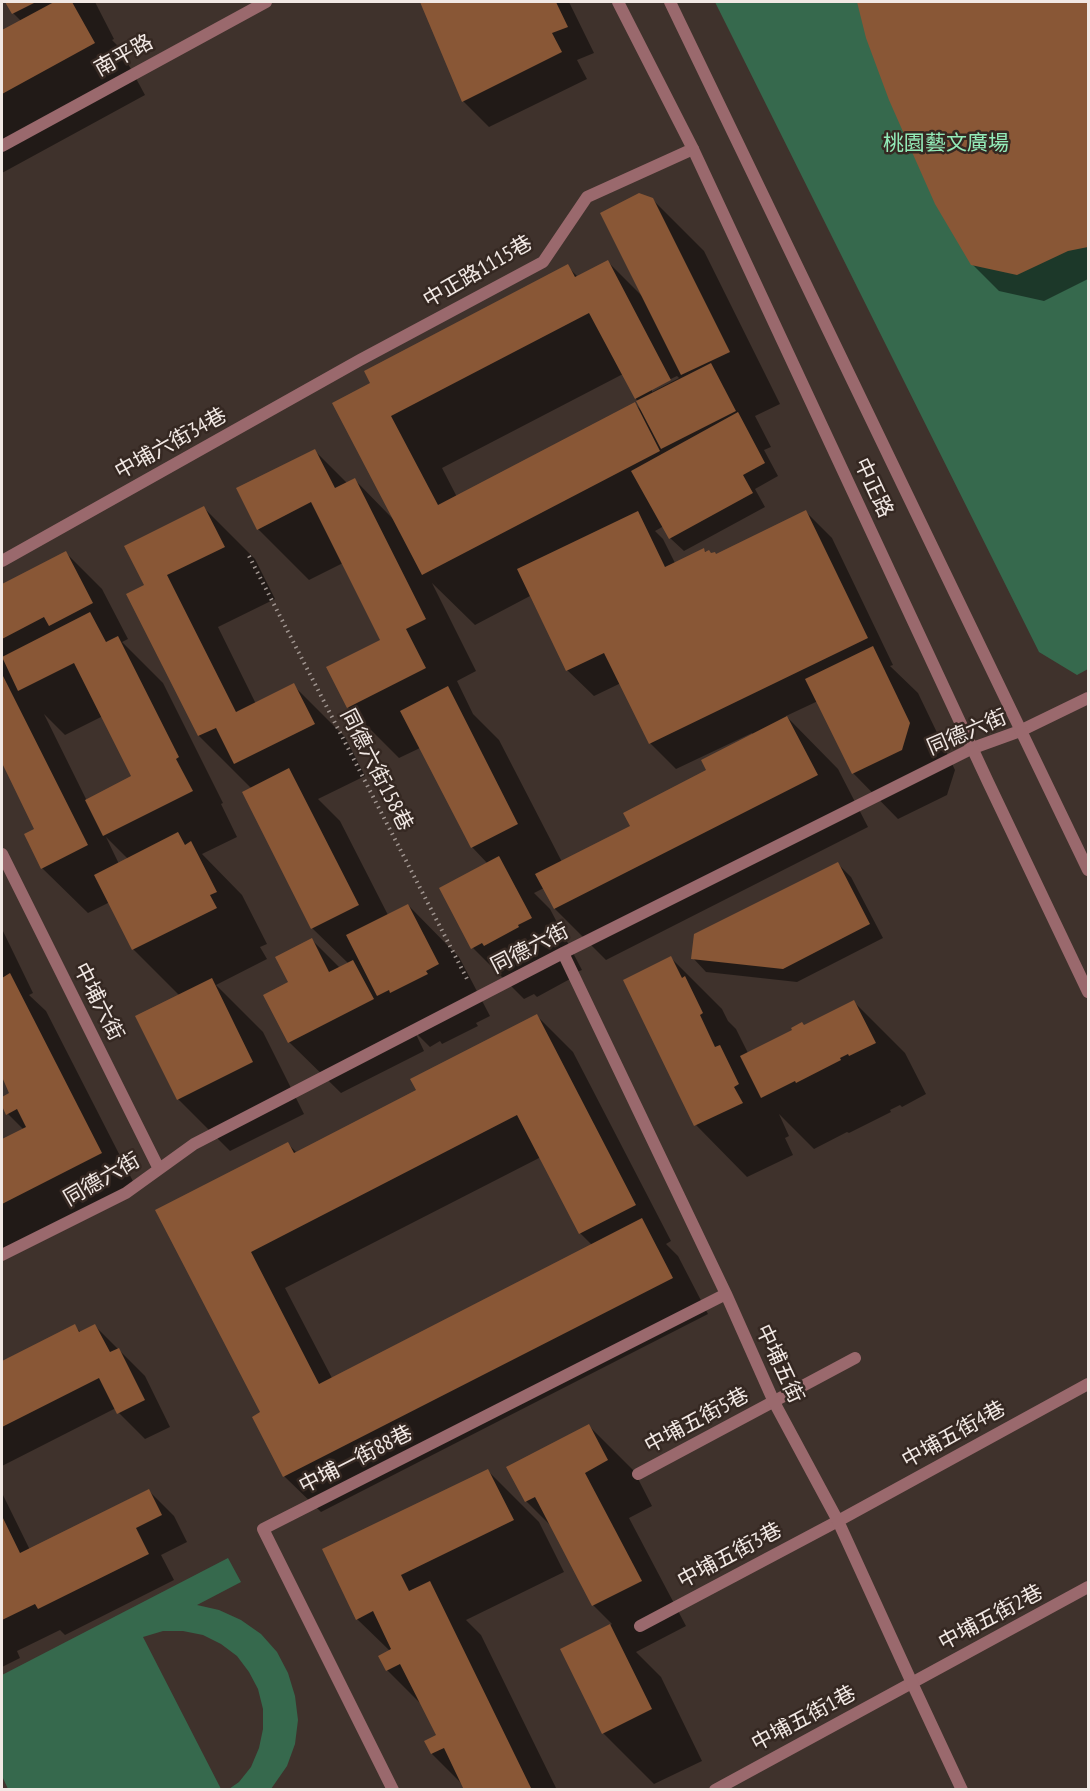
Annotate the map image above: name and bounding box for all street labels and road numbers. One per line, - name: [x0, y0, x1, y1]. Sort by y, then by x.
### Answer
- street label: 南平路: [90, 30, 158, 82]
- street label: 中正路1115巷: [419, 231, 537, 313]
- street label: 中埔六街34巷: [111, 403, 231, 485]
- street label: 中正路: [848, 454, 898, 522]
- street label: 同德六街158巷: [335, 705, 417, 835]
- street label: 同德六街: [923, 705, 1011, 761]
- street label: 同德六街: [487, 919, 573, 979]
- street label: 中埔六街: [68, 959, 128, 1045]
- street label: 同德六街: [59, 1148, 145, 1212]
- street label: 中埔五街: [750, 1321, 808, 1407]
- street label: 中埔五街5巷: [641, 1383, 753, 1459]
- street label: 中埔五街4巷: [898, 1396, 1010, 1474]
- street label: 中埔一街88巷: [295, 1421, 417, 1499]
- street label: 中埔五街3巷: [674, 1518, 786, 1594]
- street label: 中埔五街2巷: [935, 1580, 1047, 1656]
- street label: 中埔五街1巷: [748, 1681, 860, 1757]

